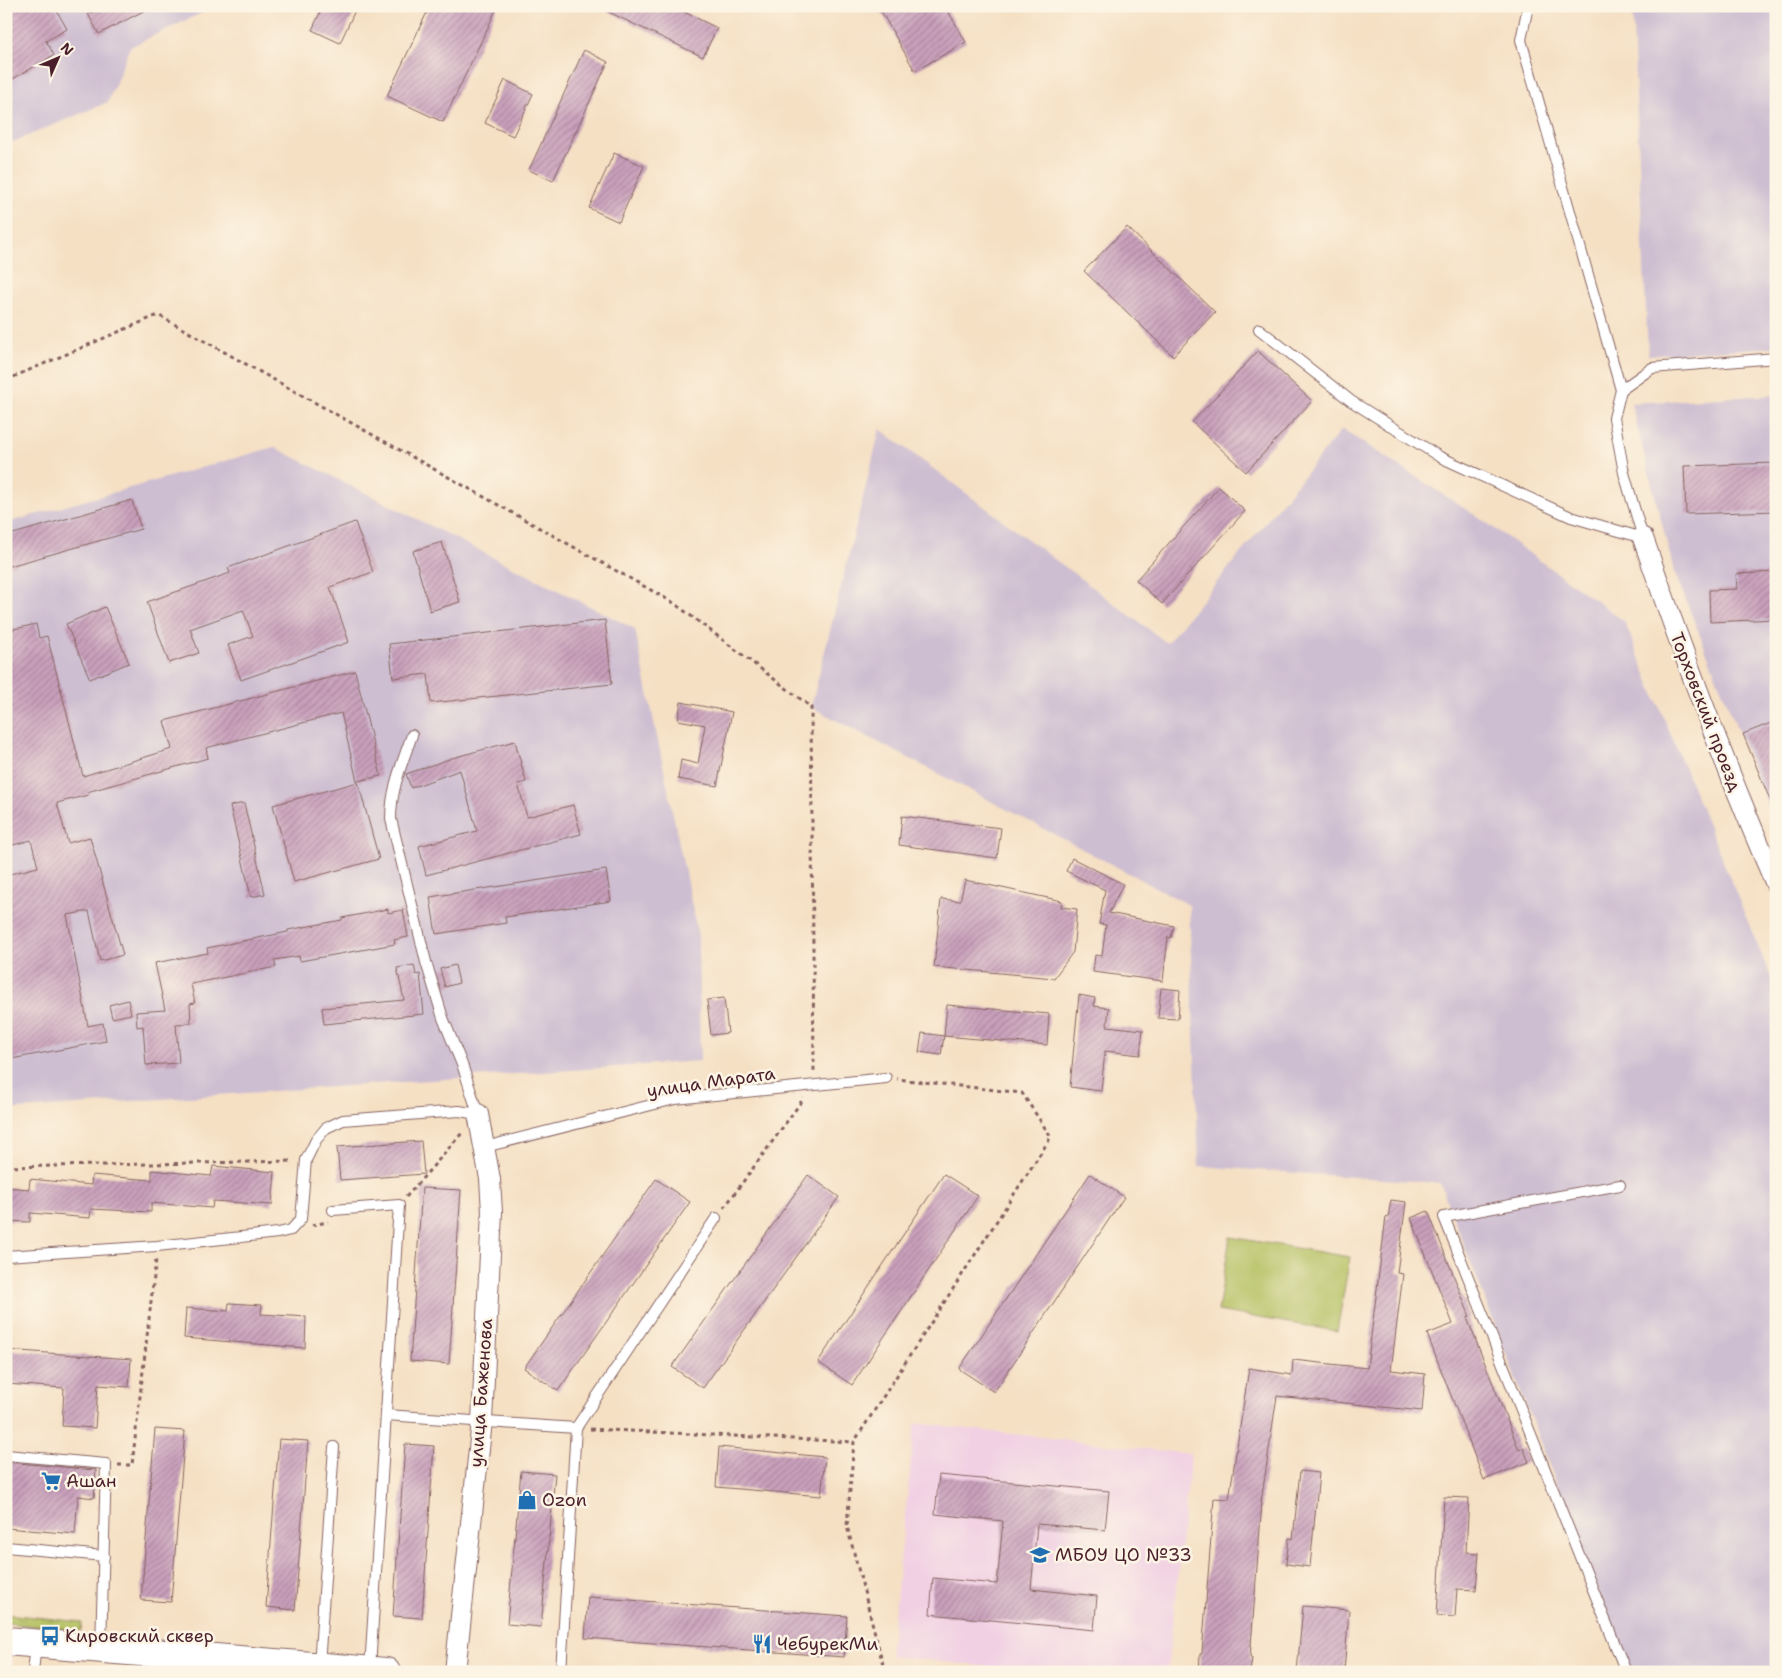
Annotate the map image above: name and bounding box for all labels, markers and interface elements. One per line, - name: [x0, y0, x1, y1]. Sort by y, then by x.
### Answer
- north arrow: [32, 32, 82, 82]
- text: N: [57, 39, 77, 59]
- street label: Торховский проезд: [1665, 629, 1748, 796]
- street label: улица Марата: [645, 1061, 777, 1103]
- street label: улица Баженова: [464, 1318, 498, 1468]
- place label: Ашан: [66, 1469, 117, 1493]
- supermarket icon: Ашан: [40, 1470, 62, 1492]
- place label: Ozon: [542, 1488, 587, 1512]
- shop icon: Ozon: [516, 1489, 538, 1511]
- place label: МБОУ ЦО №33: [1055, 1543, 1192, 1567]
- school or university icon: МБОУ ЦО №33: [1029, 1544, 1051, 1566]
- place label: Кировский сквер: [65, 1624, 214, 1648]
- bus stop icon: Кировский сквер: [39, 1625, 61, 1647]
- place label: ЧебурекМи: [777, 1632, 878, 1656]
- restaurant icon: ЧебурекМи: [751, 1633, 773, 1655]

